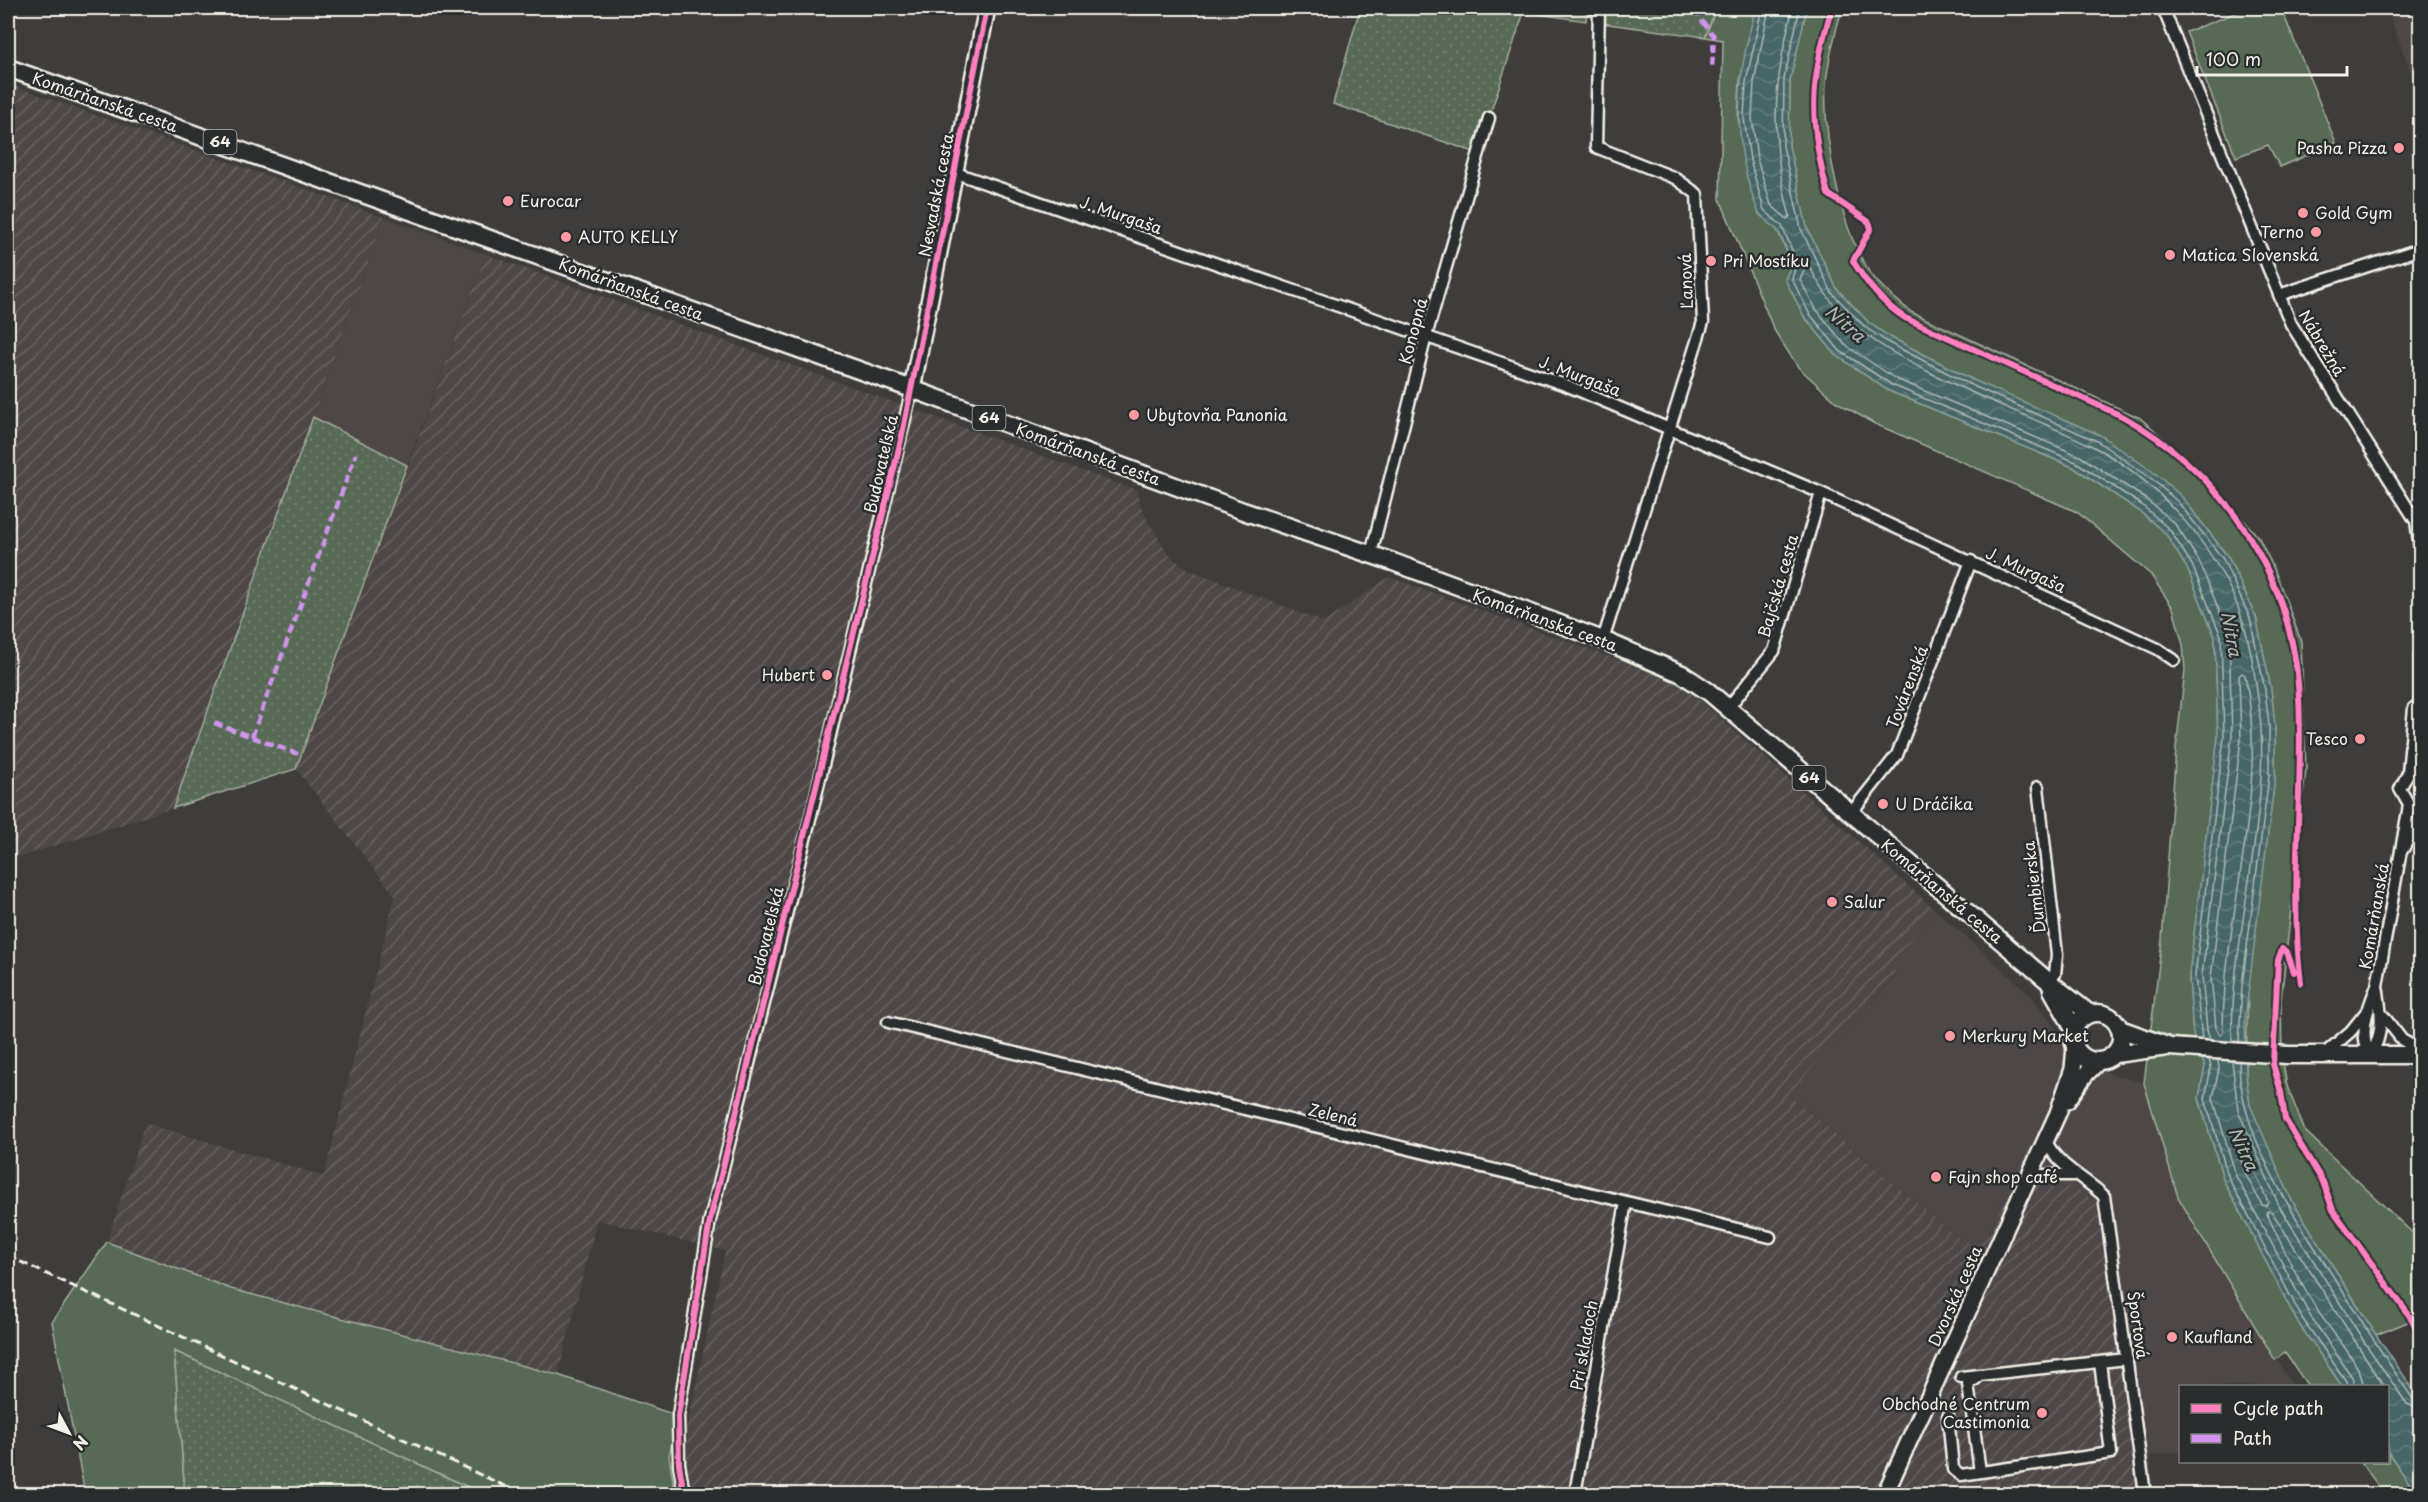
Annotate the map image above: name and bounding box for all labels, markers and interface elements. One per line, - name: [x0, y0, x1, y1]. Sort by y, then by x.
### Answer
- scale bar: [2197, 39, 2347, 77]
- text: 100 m: [2206, 45, 2261, 72]
- street label: Komárňanská cesta: [29, 65, 181, 137]
- road number: 64: [204, 130, 236, 154]
- street label: Nesvadská cesta: [911, 131, 959, 259]
- place label: Pasha Pizza: [2297, 135, 2387, 159]
- marker: Pasha Pizza: [2392, 141, 2406, 155]
- place label: Eurocar: [520, 188, 582, 212]
- street label: J. Murgaša: [1077, 189, 1166, 239]
- marker: Eurocar: [501, 194, 515, 208]
- place label: Gold Gym: [2315, 200, 2393, 224]
- marker: Gold Gym: [2296, 206, 2310, 220]
- place label: Terno: [2260, 219, 2304, 243]
- place label: AUTO KELLY: [578, 224, 678, 248]
- marker: Terno: [2309, 225, 2323, 239]
- marker: AUTO KELLY: [559, 230, 573, 244]
- place label: Matica Slovenská: [2182, 242, 2319, 266]
- place label: Pri Mostíku: [1723, 248, 1809, 272]
- marker: Matica Slovenská: [2163, 248, 2177, 262]
- street label: Komárňanská cesta: [556, 251, 707, 325]
- street label: Ľanová: [1672, 253, 1698, 309]
- marker: Pri Mostíku: [1704, 254, 1718, 268]
- street label: Konopná: [1392, 295, 1432, 367]
- water label: Nitra: [1820, 298, 1873, 349]
- street label: Nábrežná: [2294, 305, 2352, 380]
- street label: J. Murgaša: [1536, 348, 1625, 402]
- place label: Ubytovňa Panonia: [1146, 402, 1288, 426]
- road number: 64: [972, 406, 1006, 430]
- marker: Ubytovňa Panonia: [1127, 408, 1141, 422]
- street label: Budovateľská: [857, 412, 903, 515]
- street label: Komárňanská cesta: [1013, 416, 1164, 490]
- street label: Bajčská cesta: [1751, 531, 1803, 640]
- street label: J. Murgaša: [1982, 540, 2070, 598]
- street label: Komárňanská cesta: [1470, 582, 1621, 656]
- water label: Nitra: [2215, 609, 2250, 660]
- street label: Továrenská: [1879, 642, 1933, 732]
- place label: Hubert: [762, 662, 815, 686]
- marker: Hubert: [820, 668, 834, 682]
- place label: Tesco: [2306, 726, 2348, 750]
- marker: Tesco: [2353, 732, 2367, 746]
- road number: 64: [1792, 766, 1826, 790]
- place label: U Dráčika: [1895, 791, 1973, 815]
- marker: U Dráčika: [1876, 797, 1890, 811]
- street label: Komárňanská cesta: [1877, 832, 2009, 948]
- street label: Ďumbierska: [2015, 840, 2051, 934]
- street label: Komárňanská: [2352, 861, 2394, 971]
- street label: Budovateľská: [741, 884, 789, 987]
- place label: Salur: [1844, 889, 1885, 913]
- marker: Salur: [1825, 895, 1839, 909]
- place label: Merkury Market: [1962, 1023, 2089, 1047]
- marker: Merkury Market: [1943, 1029, 1957, 1043]
- street label: Zelená: [1306, 1096, 1361, 1132]
- water label: Nitra: [2222, 1122, 2267, 1176]
- place label: Fajn shop café: [1948, 1164, 2058, 1188]
- marker: Fajn shop café: [1929, 1170, 1943, 1184]
- street label: Dvorská cesta: [1921, 1241, 1987, 1350]
- street label: Športová: [2122, 1289, 2156, 1360]
- street label: Pri skladoch: [1563, 1298, 1603, 1392]
- place label: Kaufland: [2184, 1324, 2253, 1348]
- marker: Kaufland: [2165, 1330, 2179, 1344]
- legend: [2179, 1385, 2389, 1463]
- place label: Obchodné Centrum Castimonia: [1882, 1391, 2030, 1433]
- text: Cycle path: [2233, 1394, 2324, 1421]
- north arrow: [39, 1403, 99, 1463]
- marker: Obchodné Centrum Castimonia: [2035, 1406, 2049, 1420]
- text: Path: [2233, 1424, 2272, 1451]
- text: N: [68, 1431, 94, 1456]

